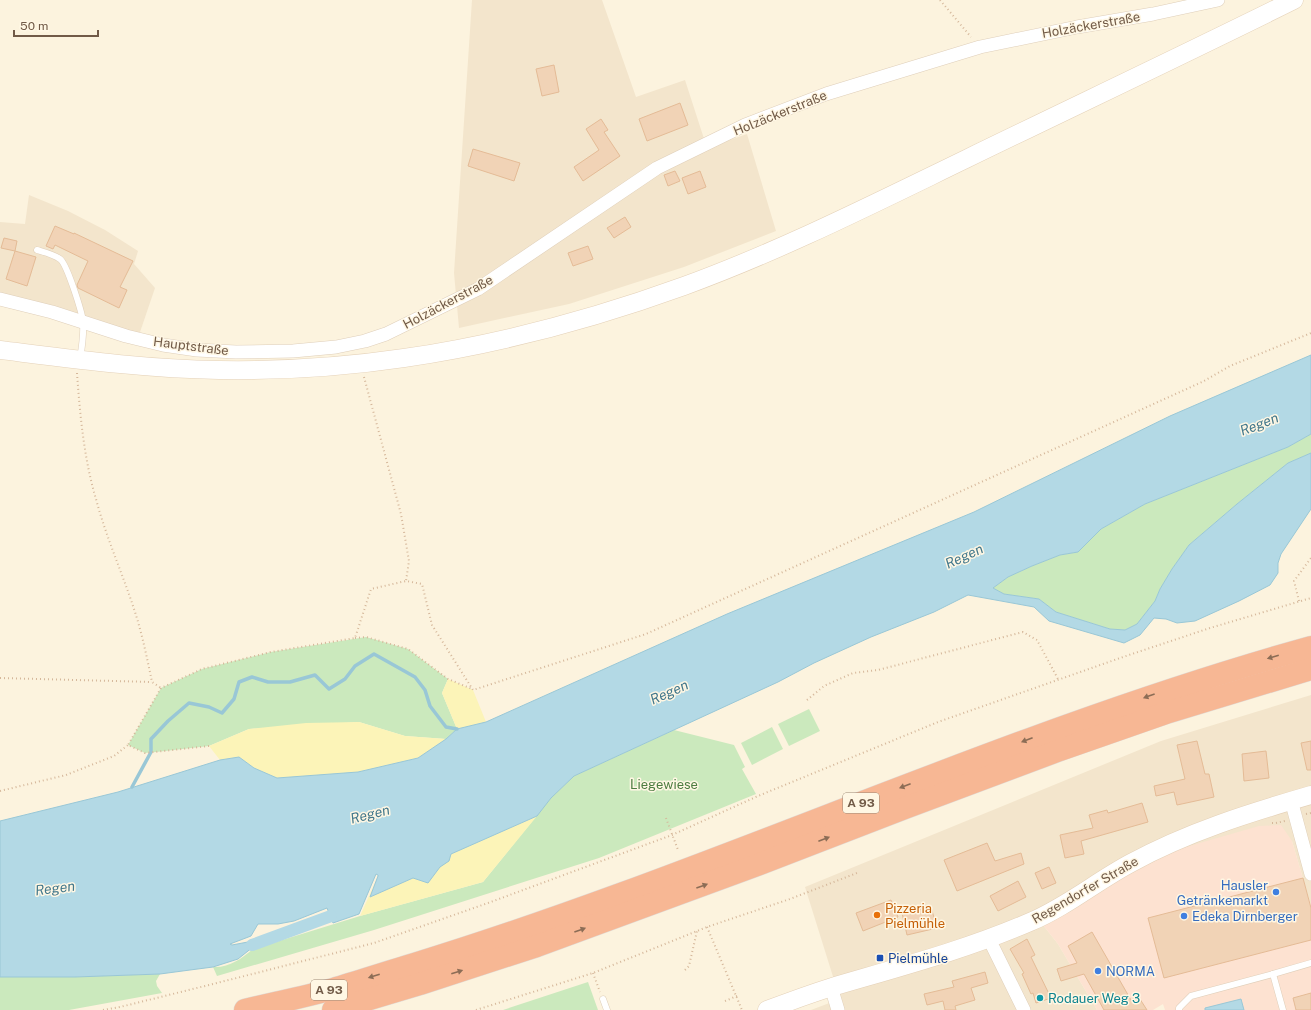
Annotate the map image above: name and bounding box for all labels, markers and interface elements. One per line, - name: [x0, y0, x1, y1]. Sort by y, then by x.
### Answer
- street label: Holzäckerstraße: [1041, 9, 1141, 41]
- scale bar: [14, 12, 98, 38]
- text: 50 m: [20, 19, 48, 33]
- street label: Holzäckerstraße: [731, 87, 829, 139]
- street label: Holzäckerstraße: [400, 272, 496, 332]
- street label: Hauptstraße: [152, 334, 230, 358]
- water label: Regen: [1237, 409, 1281, 439]
- water label: Regen: [942, 540, 986, 572]
- one-way arrow: [1267, 654, 1279, 660]
- water label: Regen: [647, 676, 691, 707]
- one-way arrow: [1143, 693, 1155, 699]
- one-way arrow: [1021, 738, 1033, 744]
- park label: Liegewiese: [630, 777, 698, 792]
- one-way arrow: [899, 784, 911, 790]
- road number: A 93: [843, 793, 879, 813]
- water label: Regen: [349, 801, 392, 827]
- one-way arrow: [818, 836, 830, 842]
- street label: Regendorfer Straße: [1029, 853, 1141, 927]
- water label: Regen: [34, 878, 76, 898]
- place label: Hausler Getränkemarkt: [1177, 878, 1268, 908]
- one-way arrow: [697, 882, 709, 888]
- marker: Hausler Getränkemarkt: [1271, 887, 1281, 897]
- place label: Pizzeria Pielmühle: [885, 901, 945, 931]
- place label: Edeka Dirnberger: [1192, 909, 1298, 924]
- marker: Pizzeria Pielmühle: [872, 910, 882, 920]
- marker: Edeka Dirnberger: [1179, 911, 1189, 921]
- one-way arrow: [575, 927, 587, 933]
- place label: Pielmühle: [888, 951, 948, 966]
- marker: Pielmühle: [875, 953, 885, 963]
- place label: NORMA: [1106, 964, 1155, 979]
- marker: NORMA: [1093, 966, 1103, 976]
- one-way arrow: [452, 969, 464, 975]
- one-way arrow: [368, 973, 380, 979]
- road number: A 93: [311, 980, 347, 1000]
- place label: Rodauer Weg 3: [1048, 991, 1140, 1006]
- marker: Rodauer Weg 3: [1035, 993, 1045, 1003]

